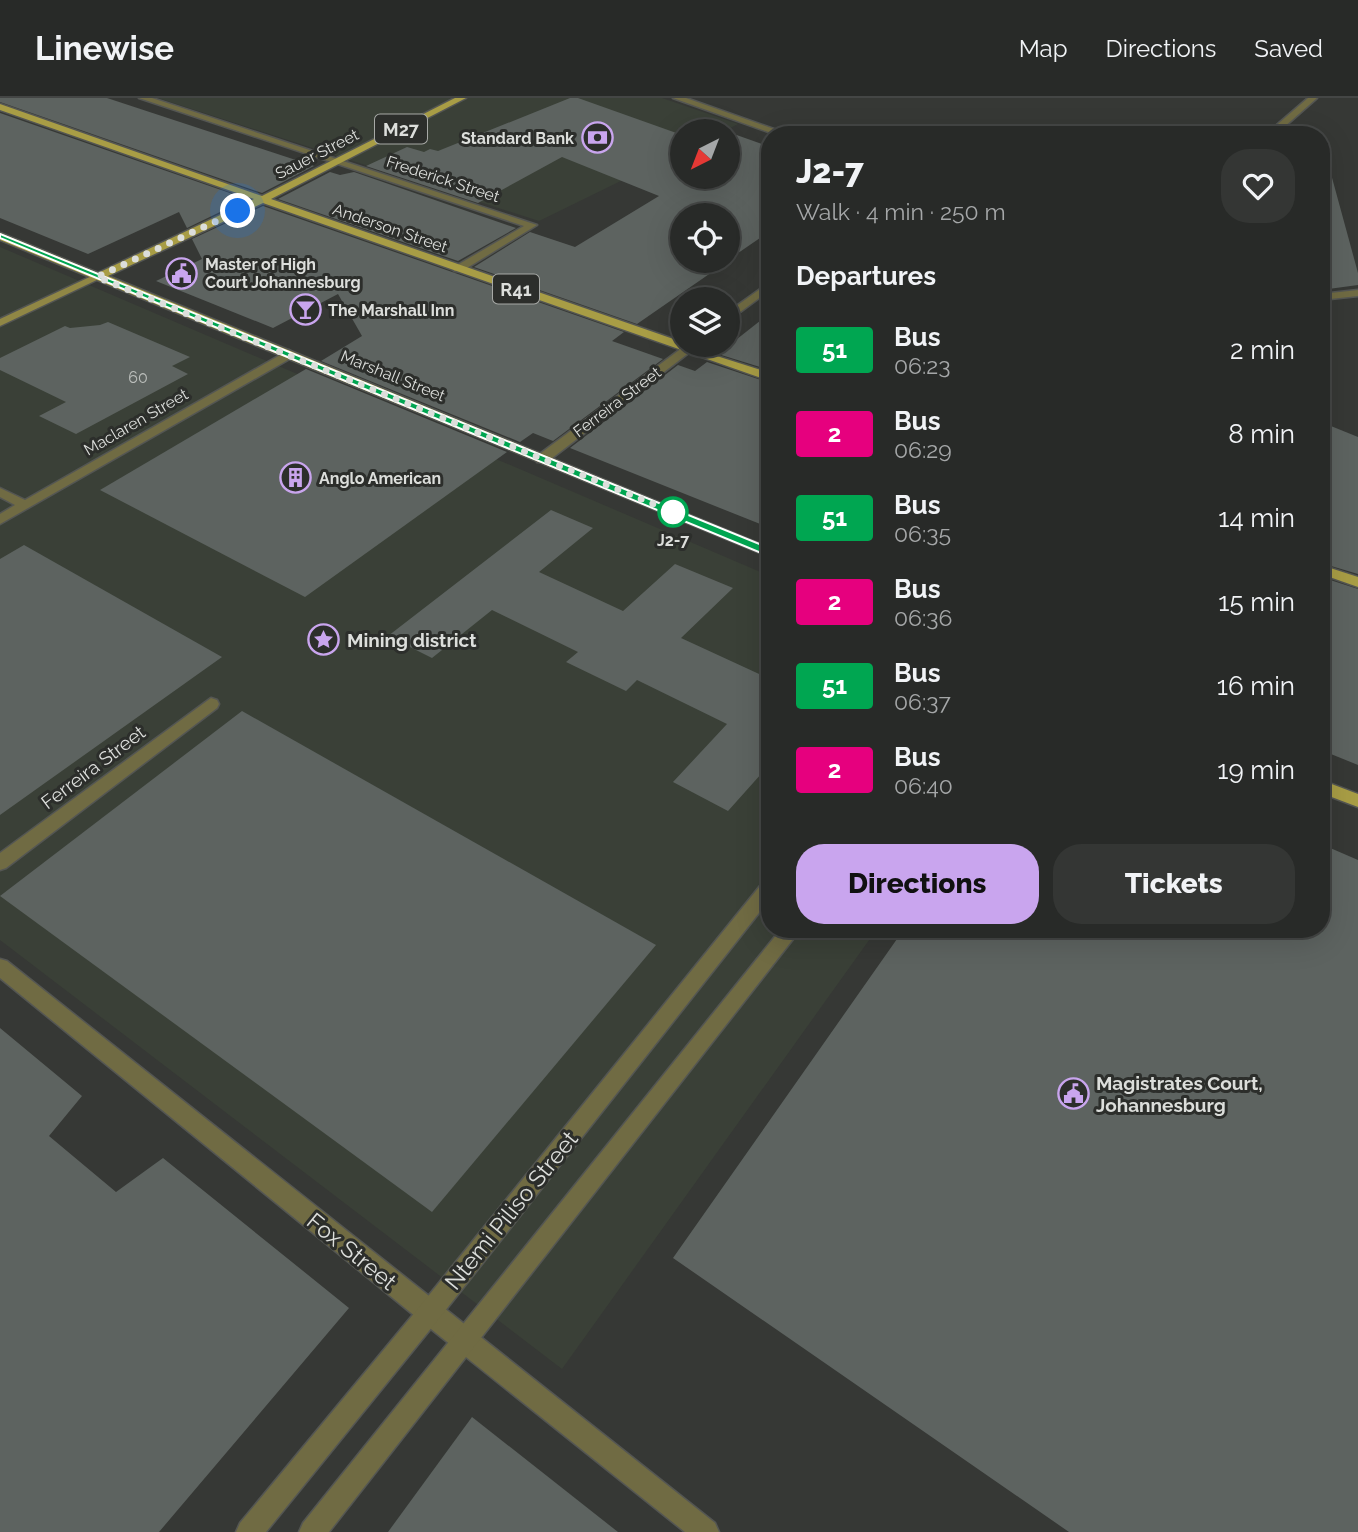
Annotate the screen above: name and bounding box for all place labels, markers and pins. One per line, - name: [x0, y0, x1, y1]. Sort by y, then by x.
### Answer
- bank icon: Standard Bank: [580, 121, 614, 155]
- place label: Standard Bank: [461, 129, 574, 148]
- place label: Master of High Court Johannesburg: [205, 255, 361, 292]
- public building icon: Master of High Court Johannesburg: [165, 256, 199, 290]
- bar icon: The Marshall Inn: [288, 293, 322, 327]
- place label: The Marshall Inn: [328, 301, 454, 320]
- building icon: Anglo American: [279, 461, 313, 495]
- place label: Anglo American: [319, 469, 441, 488]
- marker: J2-7: [658, 497, 688, 527]
- place label: J2-7: [657, 531, 689, 550]
- place icon: Mining district: [307, 623, 341, 657]
- place label: Mining district: [347, 629, 477, 651]
- place label: Magistrates Court, Johannesburg: [1096, 1072, 1263, 1116]
- public building icon: Magistrates Court, Johannesburg: [1056, 1077, 1090, 1111]

